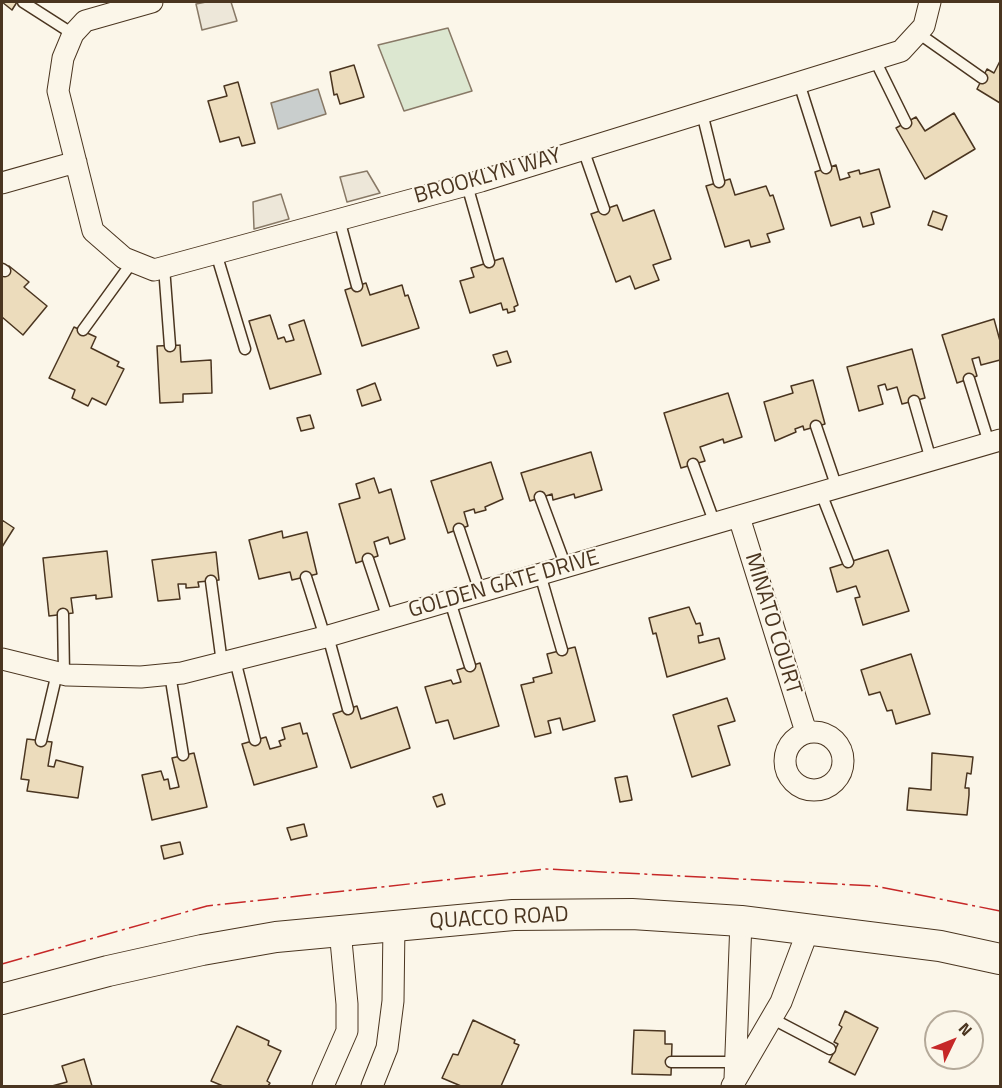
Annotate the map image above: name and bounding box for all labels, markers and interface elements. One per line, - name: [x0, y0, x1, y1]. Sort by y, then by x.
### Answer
- street label: BROOKLYN WAY: [411, 143, 565, 211]
- street label: GOLDEN GATE DRIVE: [406, 545, 602, 625]
- street label: MINATO COURT: [738, 550, 806, 698]
- street label: QUACCO ROAD: [429, 902, 569, 936]
- north arrow: [924, 1010, 984, 1070]
- text: N: [953, 1017, 978, 1041]

